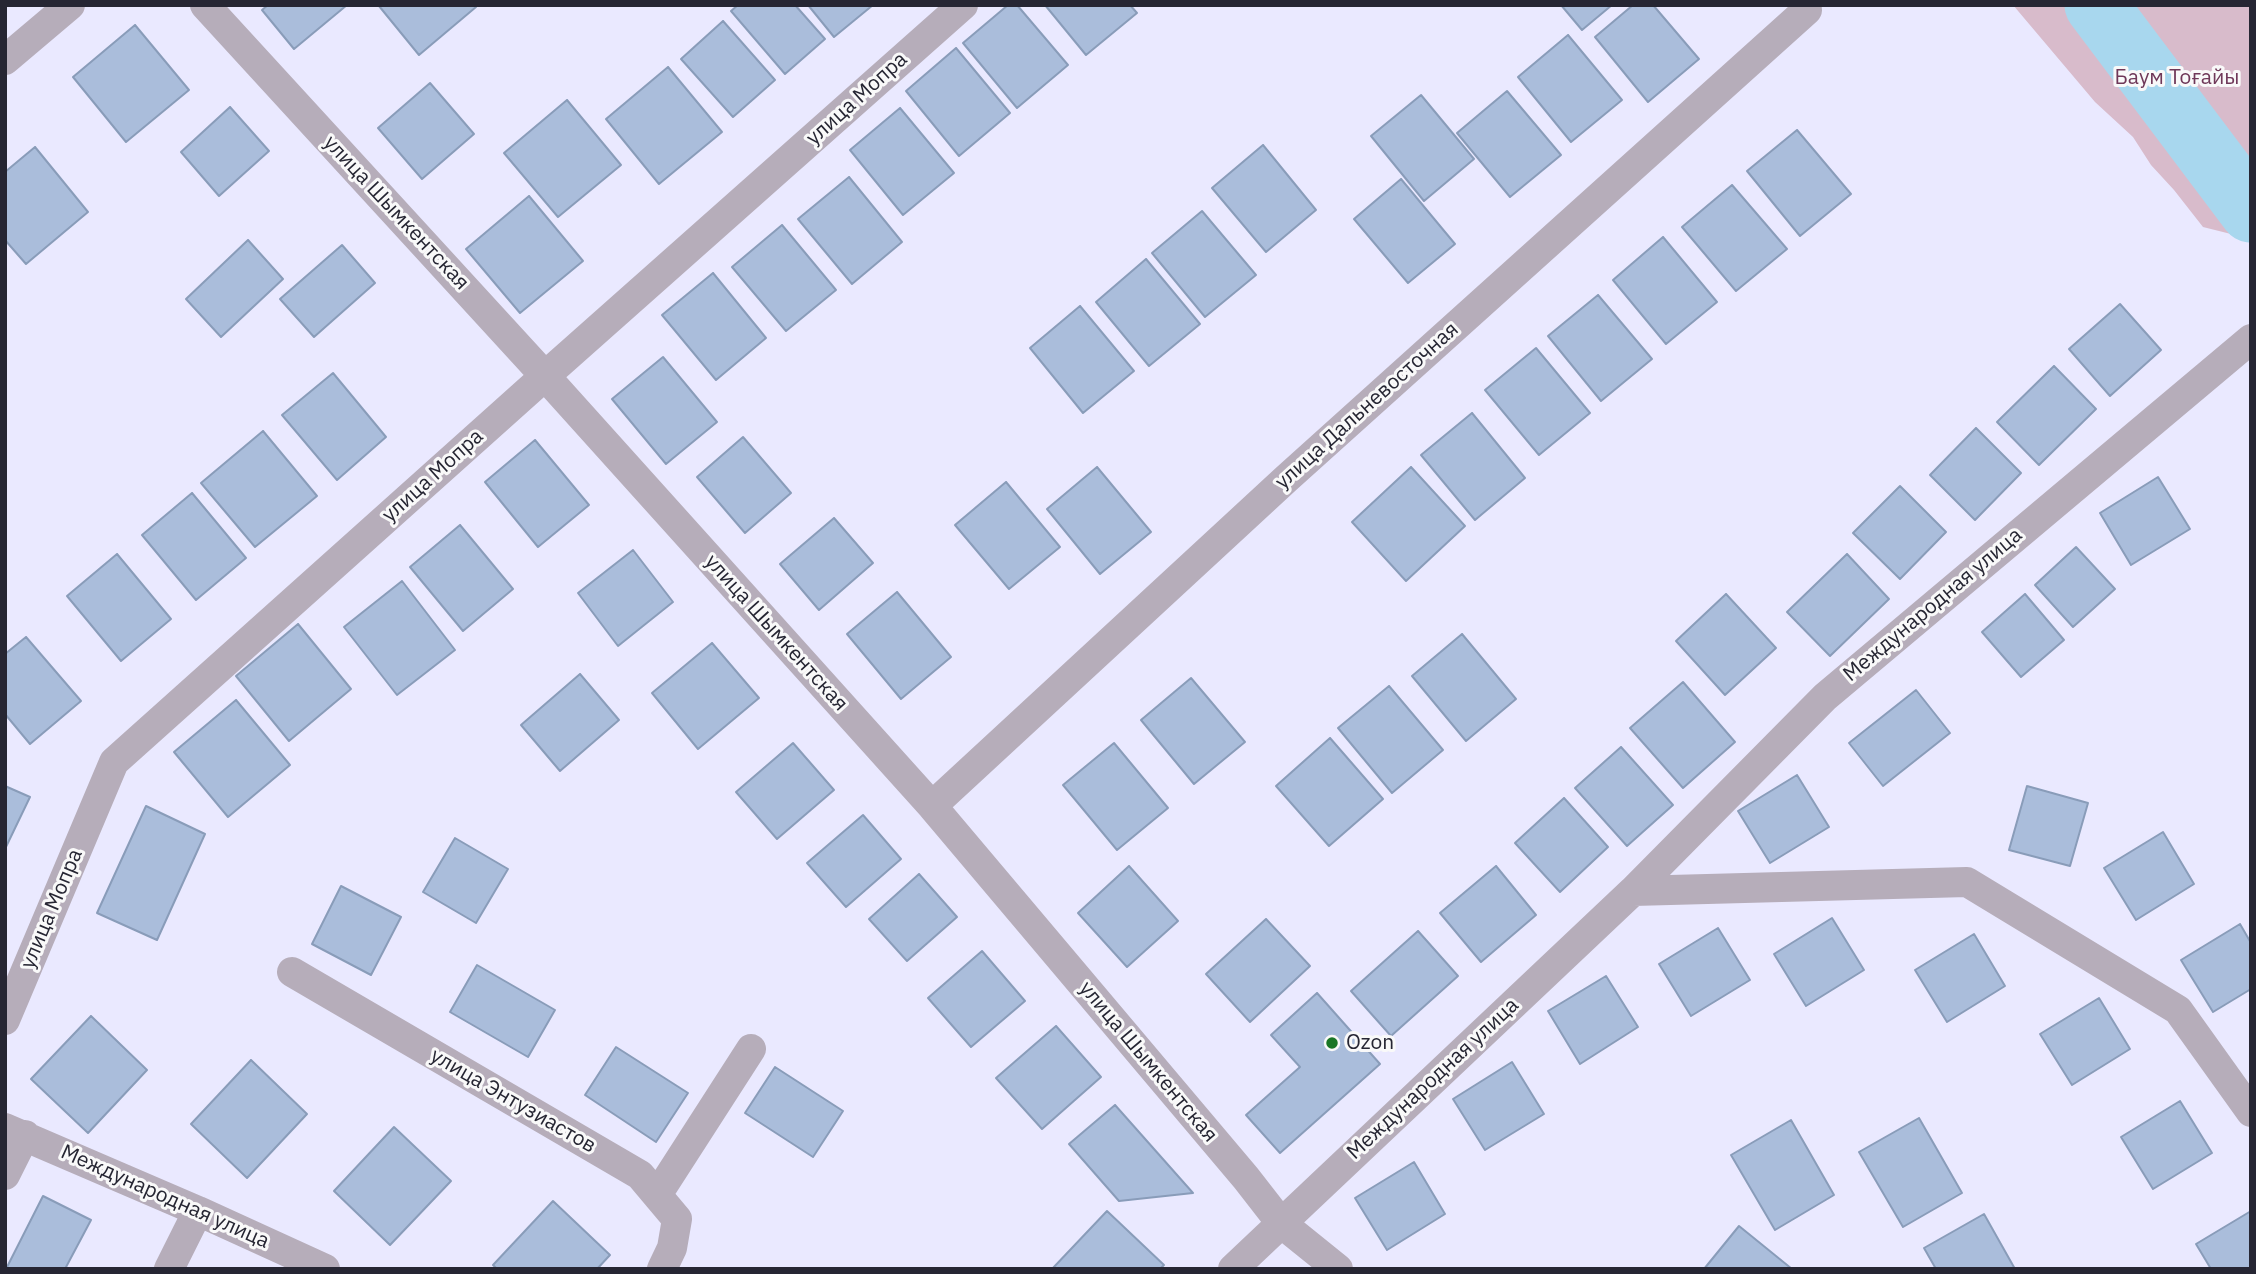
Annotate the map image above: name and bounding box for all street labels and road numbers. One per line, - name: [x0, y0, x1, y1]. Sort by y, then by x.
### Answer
- street label: улица Мопра: [801, 47, 913, 151]
- street label: улица Шымкентская: [318, 131, 474, 295]
- street label: улица Дальневосточная: [1270, 317, 1464, 495]
- street label: улица Мопра: [377, 424, 489, 528]
- street label: Международная улица: [1838, 523, 2028, 687]
- street label: улица Шымкентская: [699, 549, 853, 717]
- street label: улица Мопра: [16, 845, 88, 973]
- street label: улица Шымкентская: [1073, 976, 1223, 1148]
- street label: Международная улица: [1342, 993, 1524, 1165]
- street label: улица Энтузиастов: [426, 1043, 600, 1159]
- street label: Международная улица: [57, 1140, 273, 1254]

